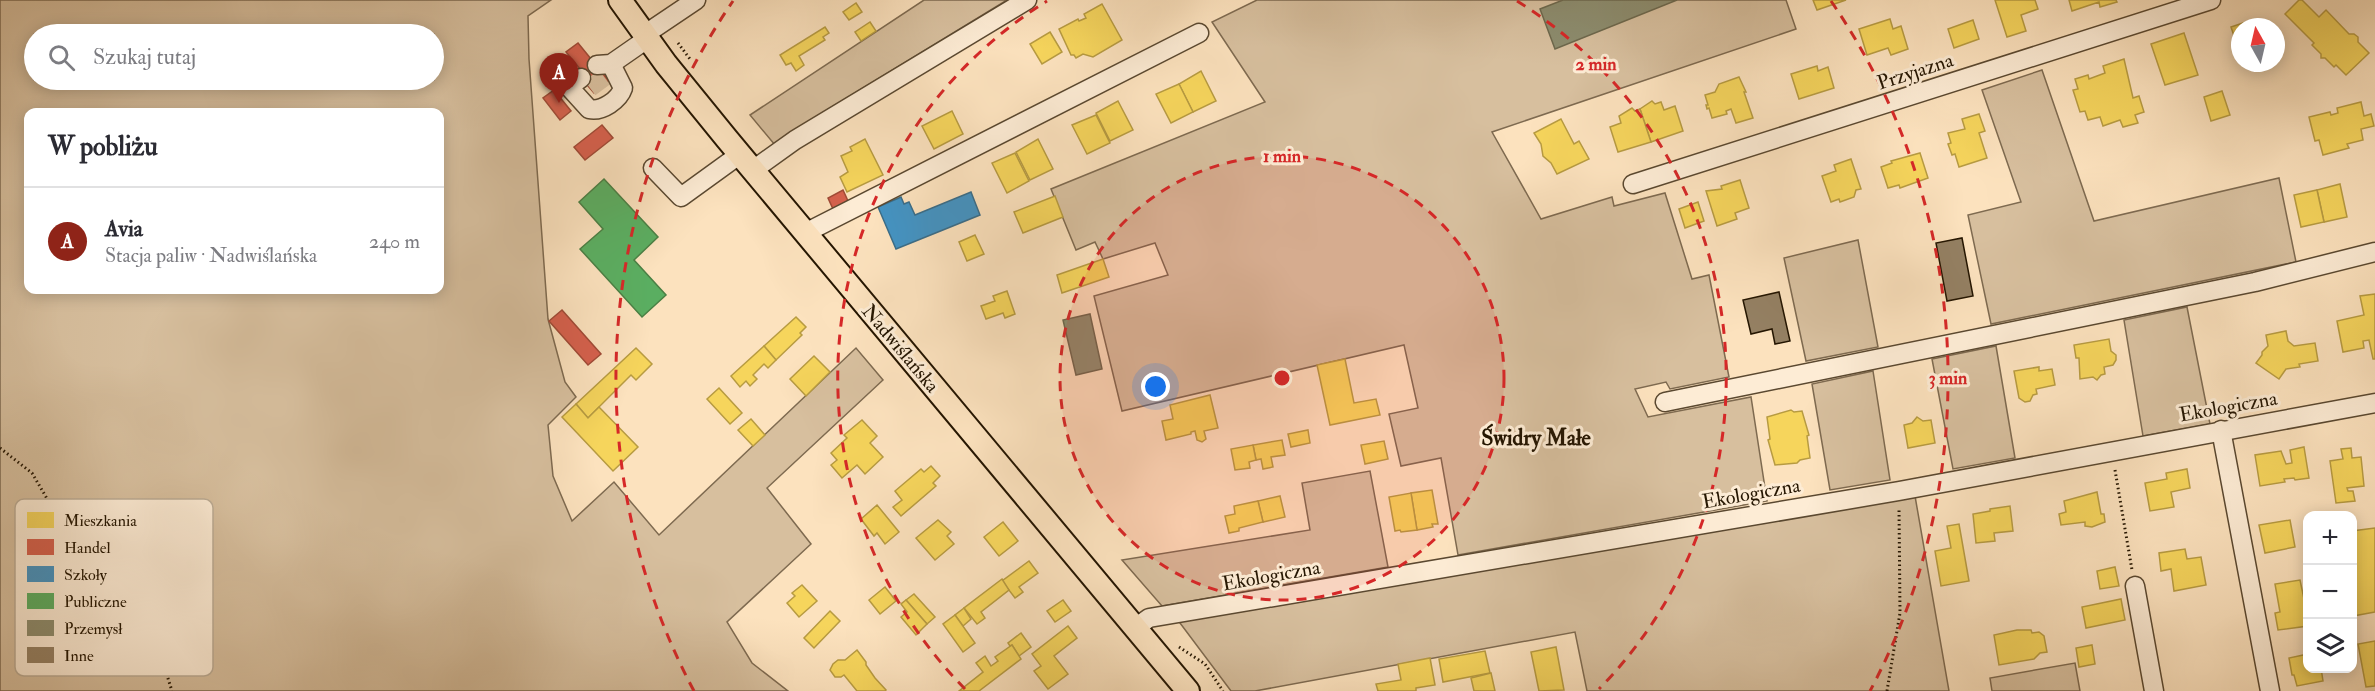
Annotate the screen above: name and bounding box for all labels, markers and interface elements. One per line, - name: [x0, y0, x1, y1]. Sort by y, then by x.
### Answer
- north arrow: [2231, 18, 2285, 72]
- search box: [24, 24, 444, 90]
- icon: search: [45, 41, 78, 74]
- text: Szukaj tutaj: [93, 43, 196, 71]
- street label: Przyjazna: [1874, 47, 1957, 95]
- text: 2 min: [1576, 53, 1617, 76]
- pin: A: [540, 54, 578, 103]
- text: W pobliżu: [48, 131, 158, 163]
- text: 1 min: [1263, 145, 1302, 168]
- text: Avia: [105, 215, 143, 243]
- text: A: [61, 229, 74, 254]
- text: 240 m: [369, 229, 420, 254]
- text: Stacja paliw · Nadwiślańska: [105, 243, 317, 268]
- street label: Nadwiślańska: [856, 299, 945, 398]
- text: 3 min: [1929, 367, 1968, 390]
- centre of rings: [1272, 368, 1292, 388]
- your location: [1141, 372, 1170, 401]
- street label: Ekologiczna: [2177, 385, 2280, 427]
- district label: Świdry Małe: [1481, 423, 1592, 453]
- street label: Ekologiczna: [1700, 472, 1803, 514]
- legend: [15, 499, 213, 676]
- text: Mieszkania: [64, 511, 137, 531]
- map controls: [2303, 511, 2357, 673]
- button: +: [2303, 511, 2357, 565]
- text: Handel: [64, 538, 111, 558]
- street label: Ekologiczna: [1220, 554, 1323, 596]
- text: Szkoły: [64, 565, 108, 585]
- button: −: [2303, 565, 2357, 619]
- text: Publiczne: [64, 592, 127, 612]
- text: Przemysł: [64, 619, 123, 639]
- button: layers: [2303, 619, 2357, 673]
- text: Inne: [64, 646, 94, 666]

